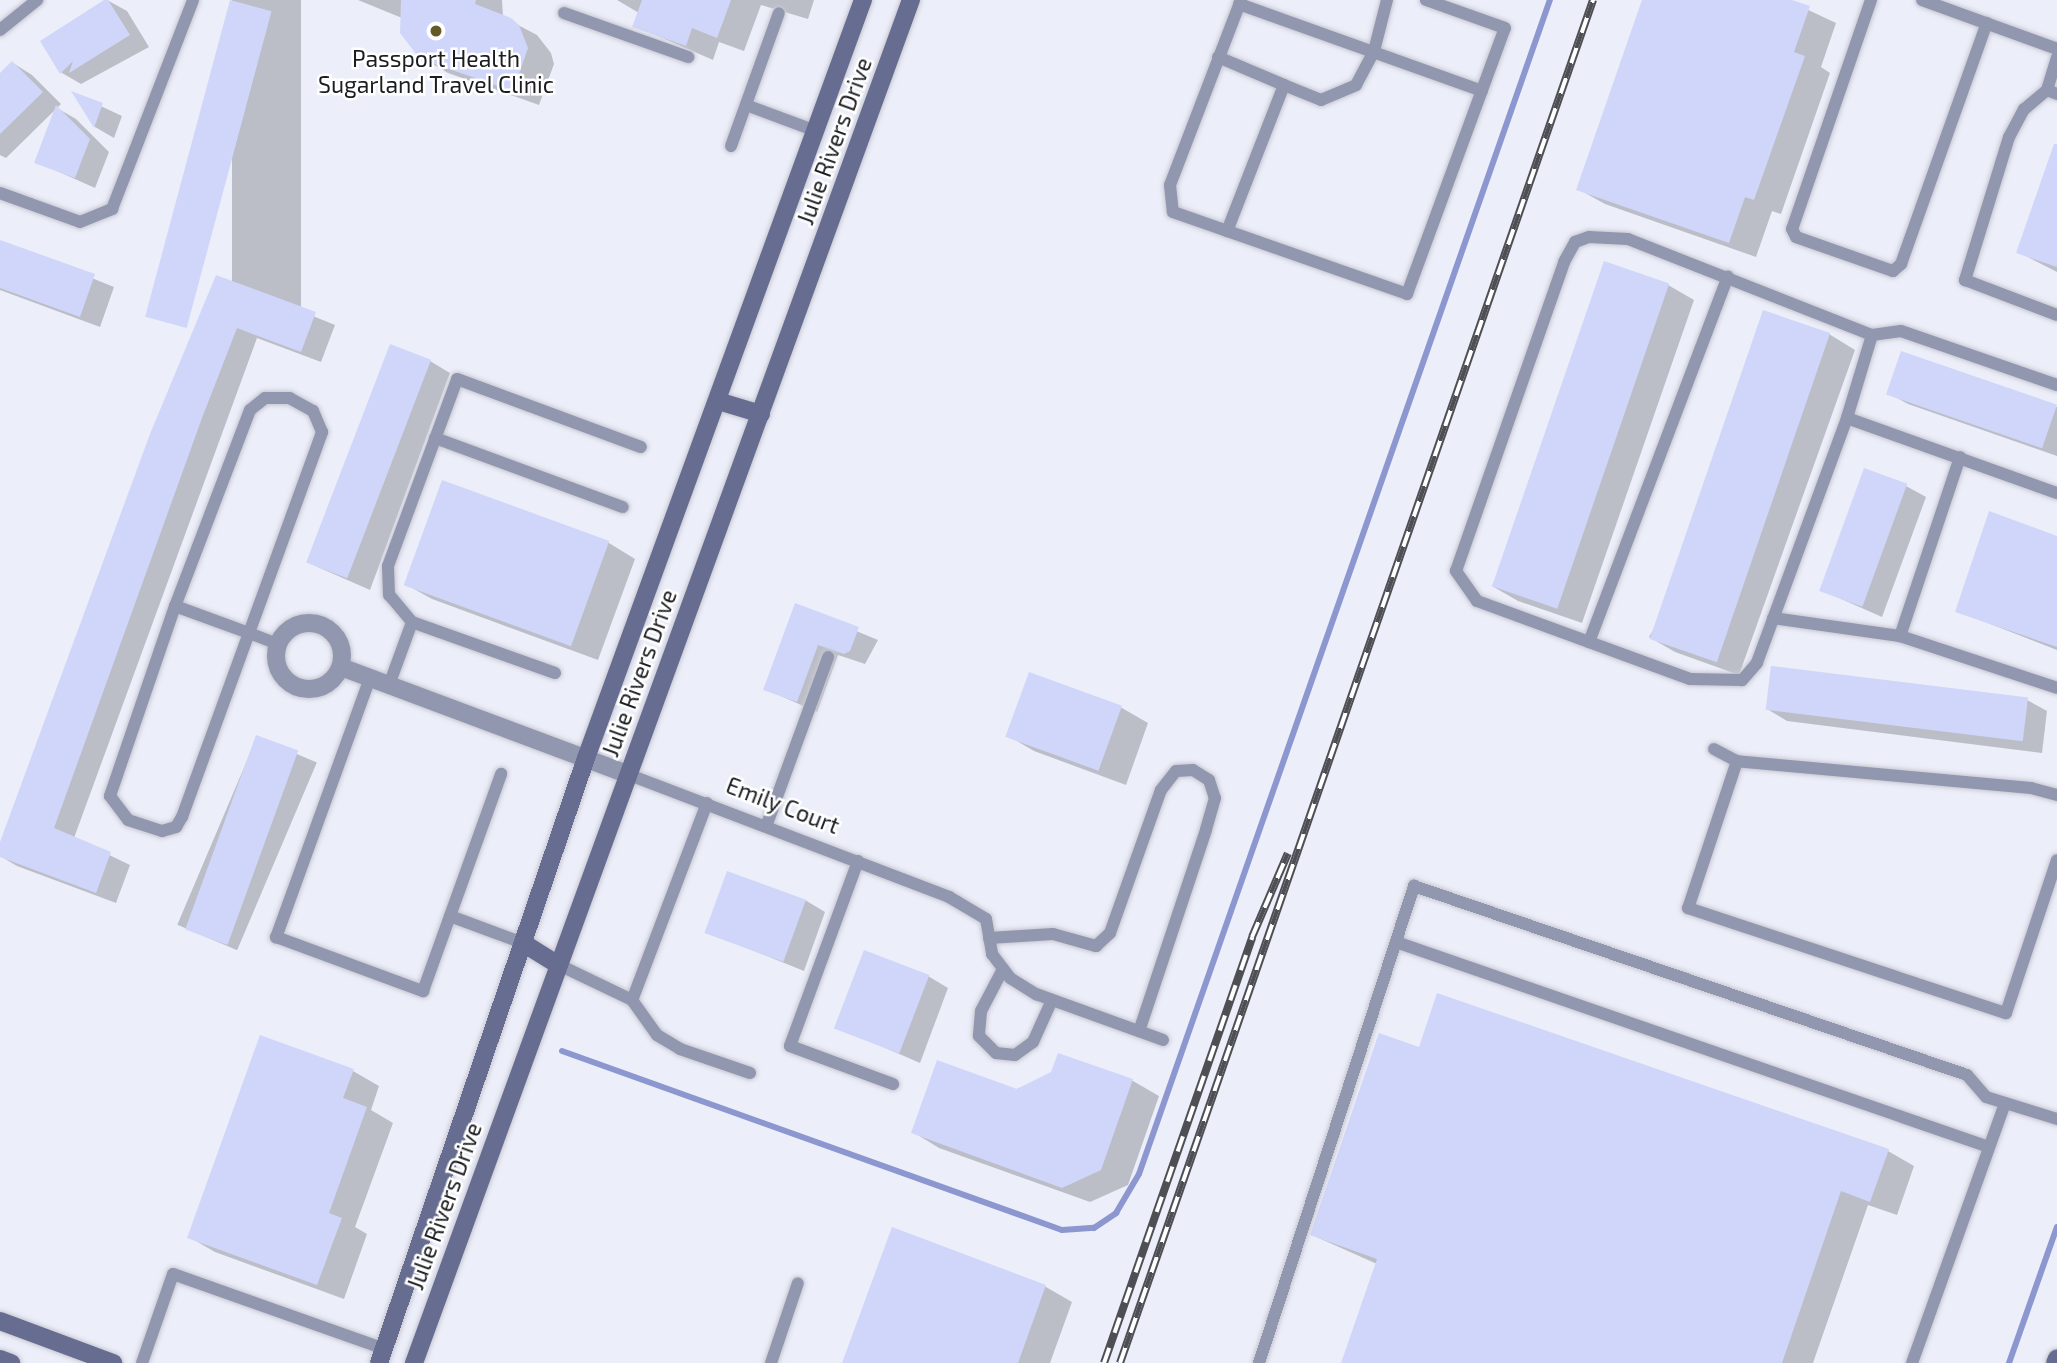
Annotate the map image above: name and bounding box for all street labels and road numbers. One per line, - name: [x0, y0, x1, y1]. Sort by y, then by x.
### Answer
- street label: Julie Rivers Drive: [791, 54, 877, 228]
- street label: Julie Rivers Drive: [596, 586, 682, 760]
- street label: Emily Court: [722, 771, 844, 839]
- street label: Julie Rivers Drive: [401, 1119, 487, 1293]

